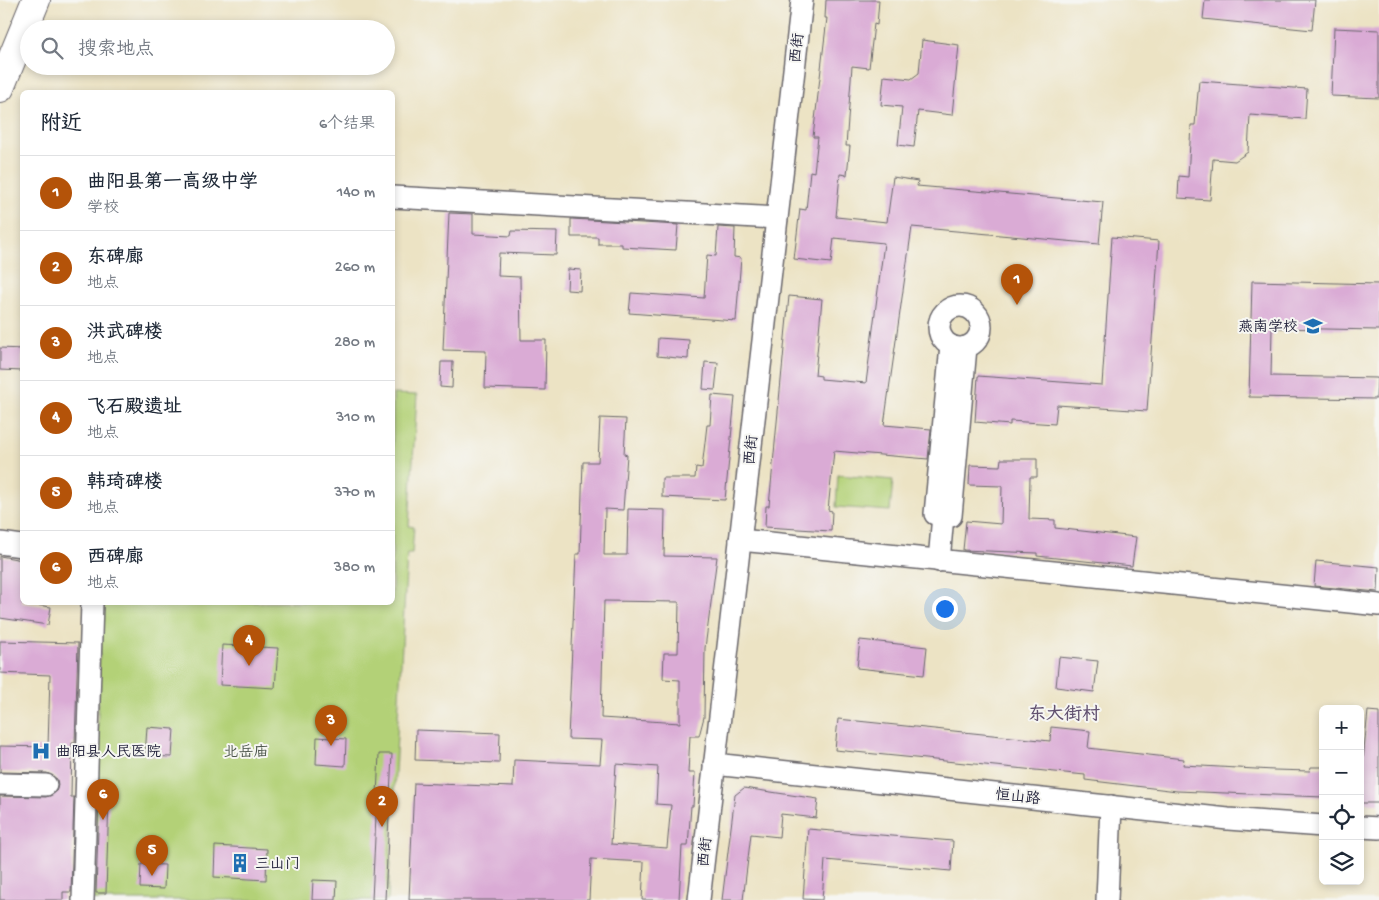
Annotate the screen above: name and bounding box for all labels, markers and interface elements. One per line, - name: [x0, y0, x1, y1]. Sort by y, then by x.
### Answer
- search box: [20, 20, 395, 75]
- street label: 西街: [787, 32, 809, 64]
- icon: search: [38, 34, 66, 62]
- text: 搜索地点: [78, 39, 154, 62]
- text: 附近: [40, 113, 82, 138]
- text: 6个结果: [319, 116, 375, 135]
- text: 曲阳县第一高级中学: [87, 172, 258, 195]
- text: 1: [53, 184, 59, 203]
- text: 140 m: [337, 184, 375, 203]
- text: 学校: [87, 200, 119, 219]
- text: 东碑廊: [87, 247, 144, 270]
- text: 2: [52, 259, 60, 278]
- text: 260 m: [335, 259, 375, 278]
- pin: 1: [1001, 264, 1033, 305]
- text: 地点: [87, 275, 119, 294]
- school or university icon: 燕南学校: [1302, 315, 1324, 337]
- place label: 燕南学校: [1238, 318, 1298, 337]
- text: 洪武碑楼: [87, 322, 163, 345]
- text: 3: [52, 334, 60, 353]
- text: 280 m: [334, 334, 375, 353]
- text: 地点: [87, 350, 119, 369]
- text: 飞石殿遗址: [87, 397, 182, 420]
- text: 4: [52, 409, 60, 428]
- text: 310 m: [336, 409, 375, 428]
- text: 地点: [87, 425, 119, 444]
- street label: 西街: [741, 434, 763, 466]
- text: 韩琦碑楼: [87, 472, 163, 495]
- text: 5: [52, 484, 60, 503]
- text: 370 m: [334, 484, 375, 503]
- text: 地点: [87, 500, 119, 519]
- text: 西碑廊: [87, 547, 144, 570]
- text: 6: [52, 559, 60, 578]
- text: 380 m: [334, 559, 375, 578]
- text: 地点: [87, 575, 119, 594]
- your location: [932, 596, 958, 622]
- pin: 4: [233, 625, 265, 666]
- district label: 东大街村: [1028, 704, 1100, 726]
- pin: 3: [315, 705, 347, 746]
- map controls: [1319, 705, 1364, 885]
- button: +: [1319, 705, 1364, 750]
- hospital icon: 曲阳县人民医院: [30, 740, 52, 762]
- place label: 曲阳县人民医院: [56, 743, 161, 762]
- park label: 北岳庙: [223, 744, 269, 762]
- button: −: [1319, 750, 1364, 795]
- pin: 6: [87, 779, 119, 820]
- pin: 2: [366, 786, 398, 827]
- street label: 恒山路: [994, 787, 1041, 809]
- button: locate: [1319, 795, 1364, 840]
- pin: 5: [136, 835, 168, 876]
- street label: 西街: [695, 836, 717, 868]
- button: layers: [1319, 840, 1364, 885]
- building icon: 三山门: [229, 852, 251, 874]
- place label: 三山门: [255, 856, 300, 874]

